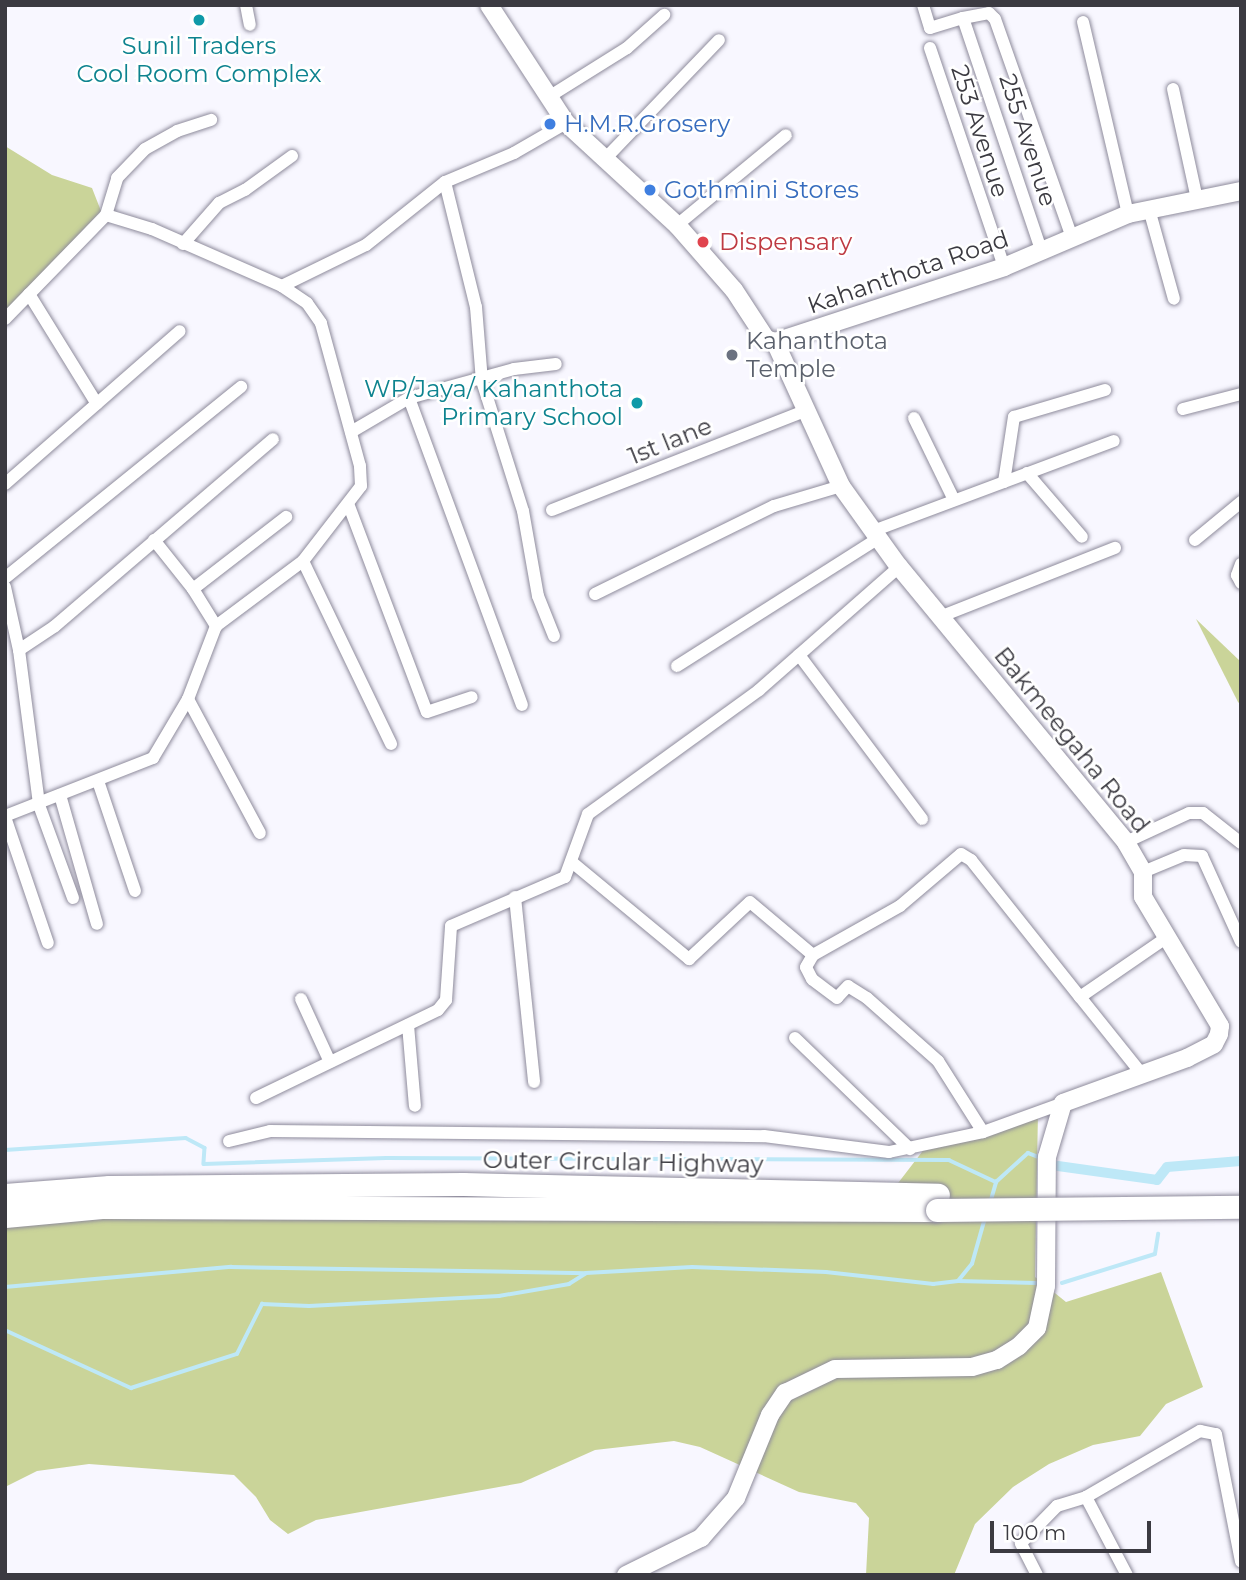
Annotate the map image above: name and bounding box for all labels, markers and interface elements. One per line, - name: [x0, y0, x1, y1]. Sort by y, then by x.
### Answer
- marker: Sunil Traders Cool Room Complex: [191, 12, 207, 28]
- place label: Sunil Traders Cool Room Complex: [76, 32, 322, 88]
- street label: 253 Avenue: [945, 61, 1015, 201]
- street label: 255 Avenue: [993, 70, 1063, 210]
- place label: H.M.R.Grosery: [564, 110, 730, 138]
- marker: H.M.R.Grosery: [542, 116, 558, 132]
- place label: Gothmini Stores: [664, 176, 859, 204]
- marker: Gothmini Stores: [642, 182, 658, 198]
- street label: Kahanthota Road: [804, 224, 1012, 320]
- place label: Dispensary: [719, 228, 852, 256]
- marker: Dispensary: [693, 232, 713, 252]
- place label: Kahanthota Temple: [746, 327, 888, 383]
- marker: Kahanthota Temple: [724, 347, 740, 363]
- place label: WP/Jaya/ Kahanthota Primary School: [364, 375, 623, 431]
- marker: WP/Jaya/ Kahanthota Primary School: [629, 395, 645, 411]
- street label: 1st lane: [624, 411, 716, 471]
- street label: Bakmeegaha Road: [988, 641, 1156, 839]
- street label: Outer Circular Highway: [482, 1145, 764, 1179]
- scale bar: [994, 1506, 1155, 1550]
- text: 100 m: [1003, 1520, 1066, 1545]

